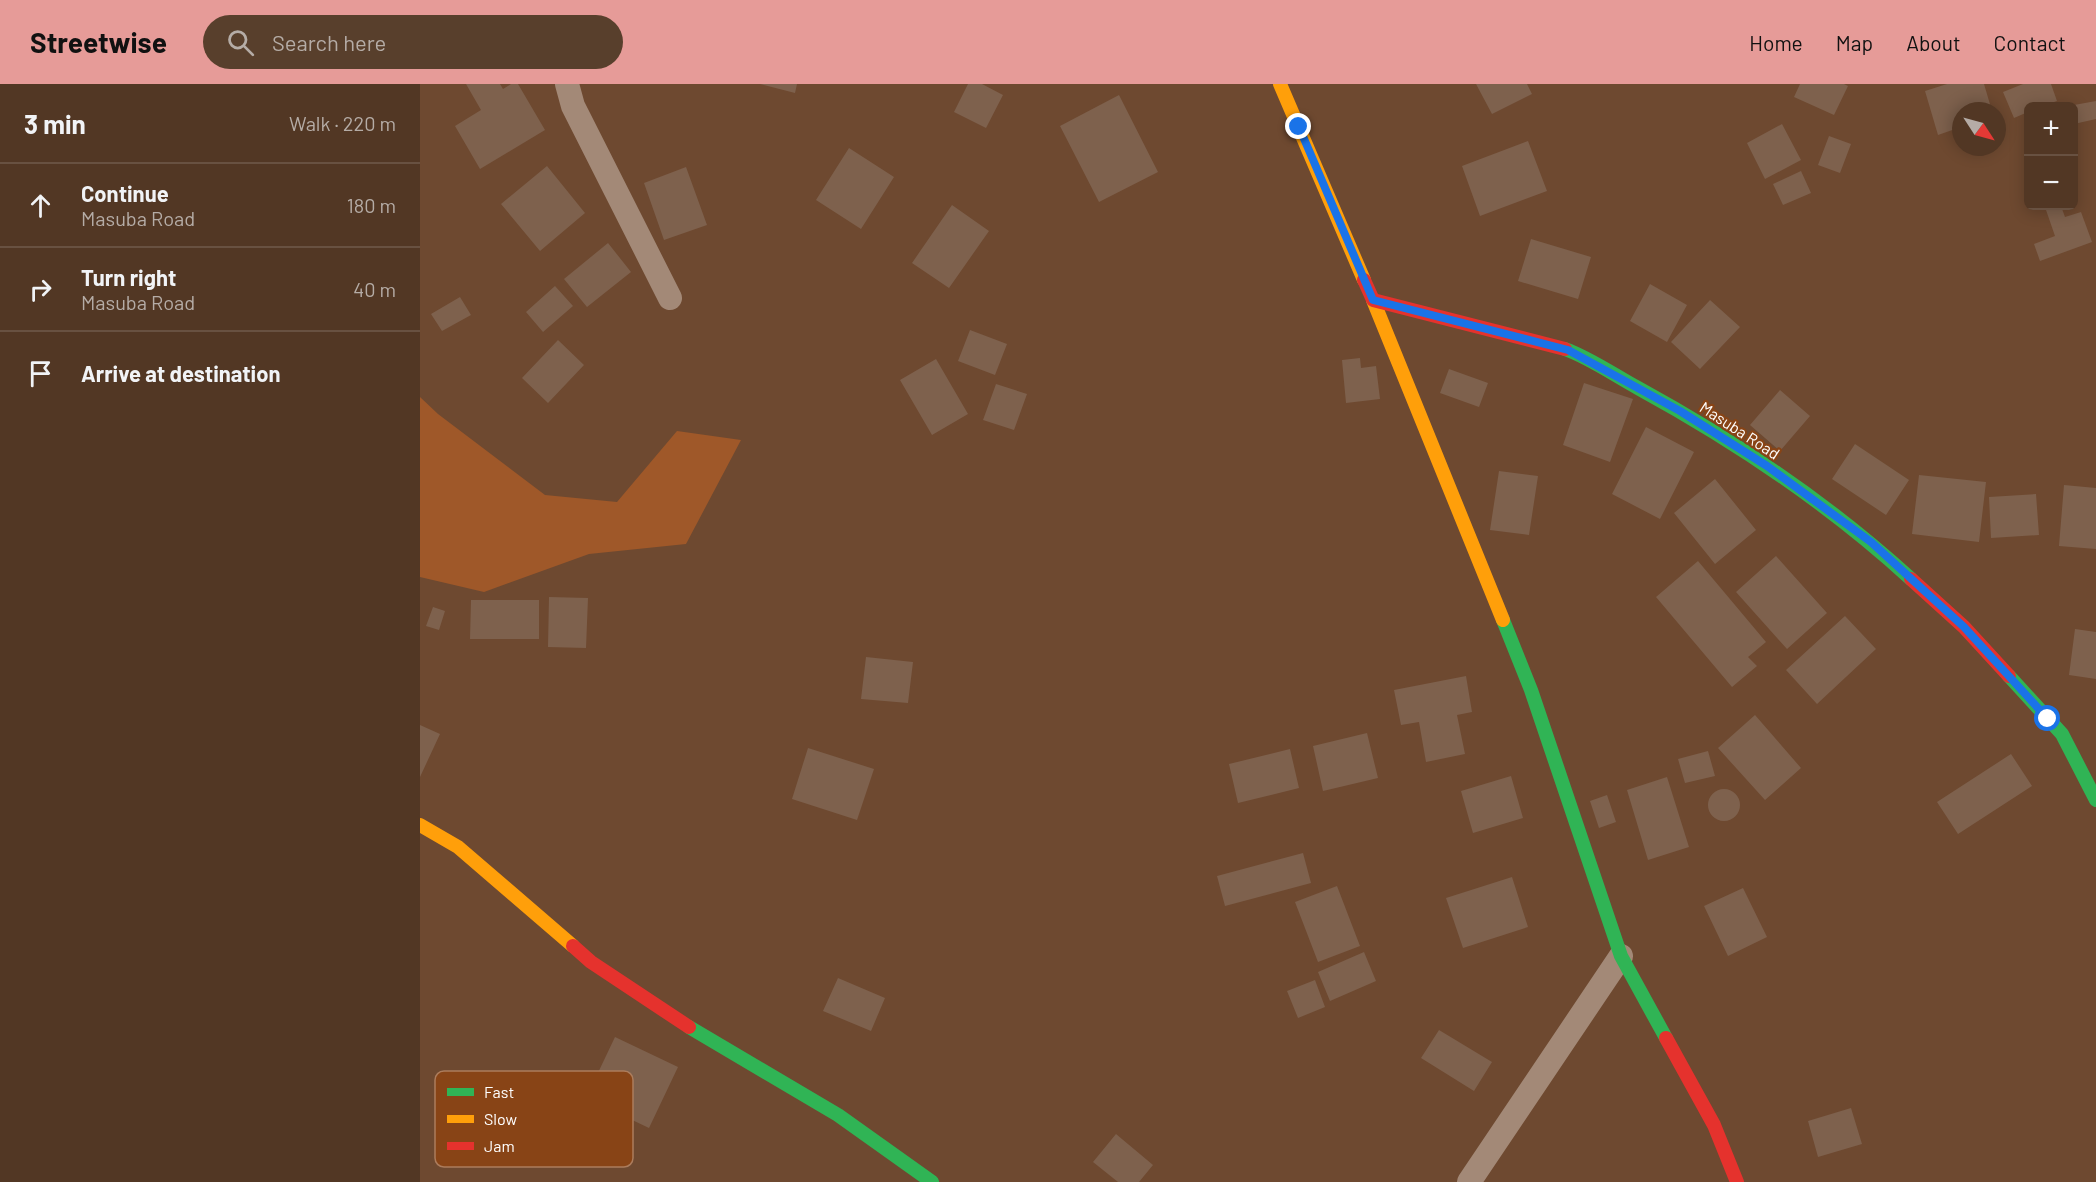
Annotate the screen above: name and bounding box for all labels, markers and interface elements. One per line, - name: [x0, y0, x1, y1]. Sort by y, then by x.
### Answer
- search box: [203, 15, 623, 69]
- text: Streetwise: [30, 25, 167, 59]
- icon: search: [224, 26, 257, 59]
- text: Search here: [272, 29, 386, 55]
- text: Home: [1749, 30, 1803, 55]
- text: Map: [1836, 30, 1873, 55]
- text: About: [1906, 30, 1961, 55]
- text: Contact: [1994, 30, 2066, 55]
- north arrow: [1952, 102, 2006, 156]
- map controls: [2024, 102, 2078, 210]
- button: +: [2024, 102, 2078, 156]
- text: 3 min: [24, 108, 86, 139]
- text: Walk · 220 m: [289, 111, 396, 135]
- route end: [1285, 113, 1311, 139]
- button: −: [2024, 156, 2078, 210]
- text: Continue: [81, 180, 169, 206]
- icon: ahead: [24, 189, 57, 222]
- text: 180 m: [347, 193, 396, 217]
- text: Masuba Road: [81, 206, 195, 230]
- text: Turn right: [81, 264, 176, 290]
- icon: right: [24, 273, 57, 306]
- text: 40 m: [353, 277, 396, 301]
- text: Masuba Road: [81, 290, 195, 314]
- icon: arrive: [24, 357, 57, 390]
- text: Arrive at destination: [81, 360, 280, 386]
- street label: Masuba Road: [1697, 397, 1783, 463]
- route start: [2034, 705, 2060, 731]
- legend: [435, 1071, 633, 1167]
- text: Fast: [484, 1082, 514, 1101]
- text: Slow: [484, 1109, 517, 1128]
- text: Jam: [484, 1136, 515, 1155]

